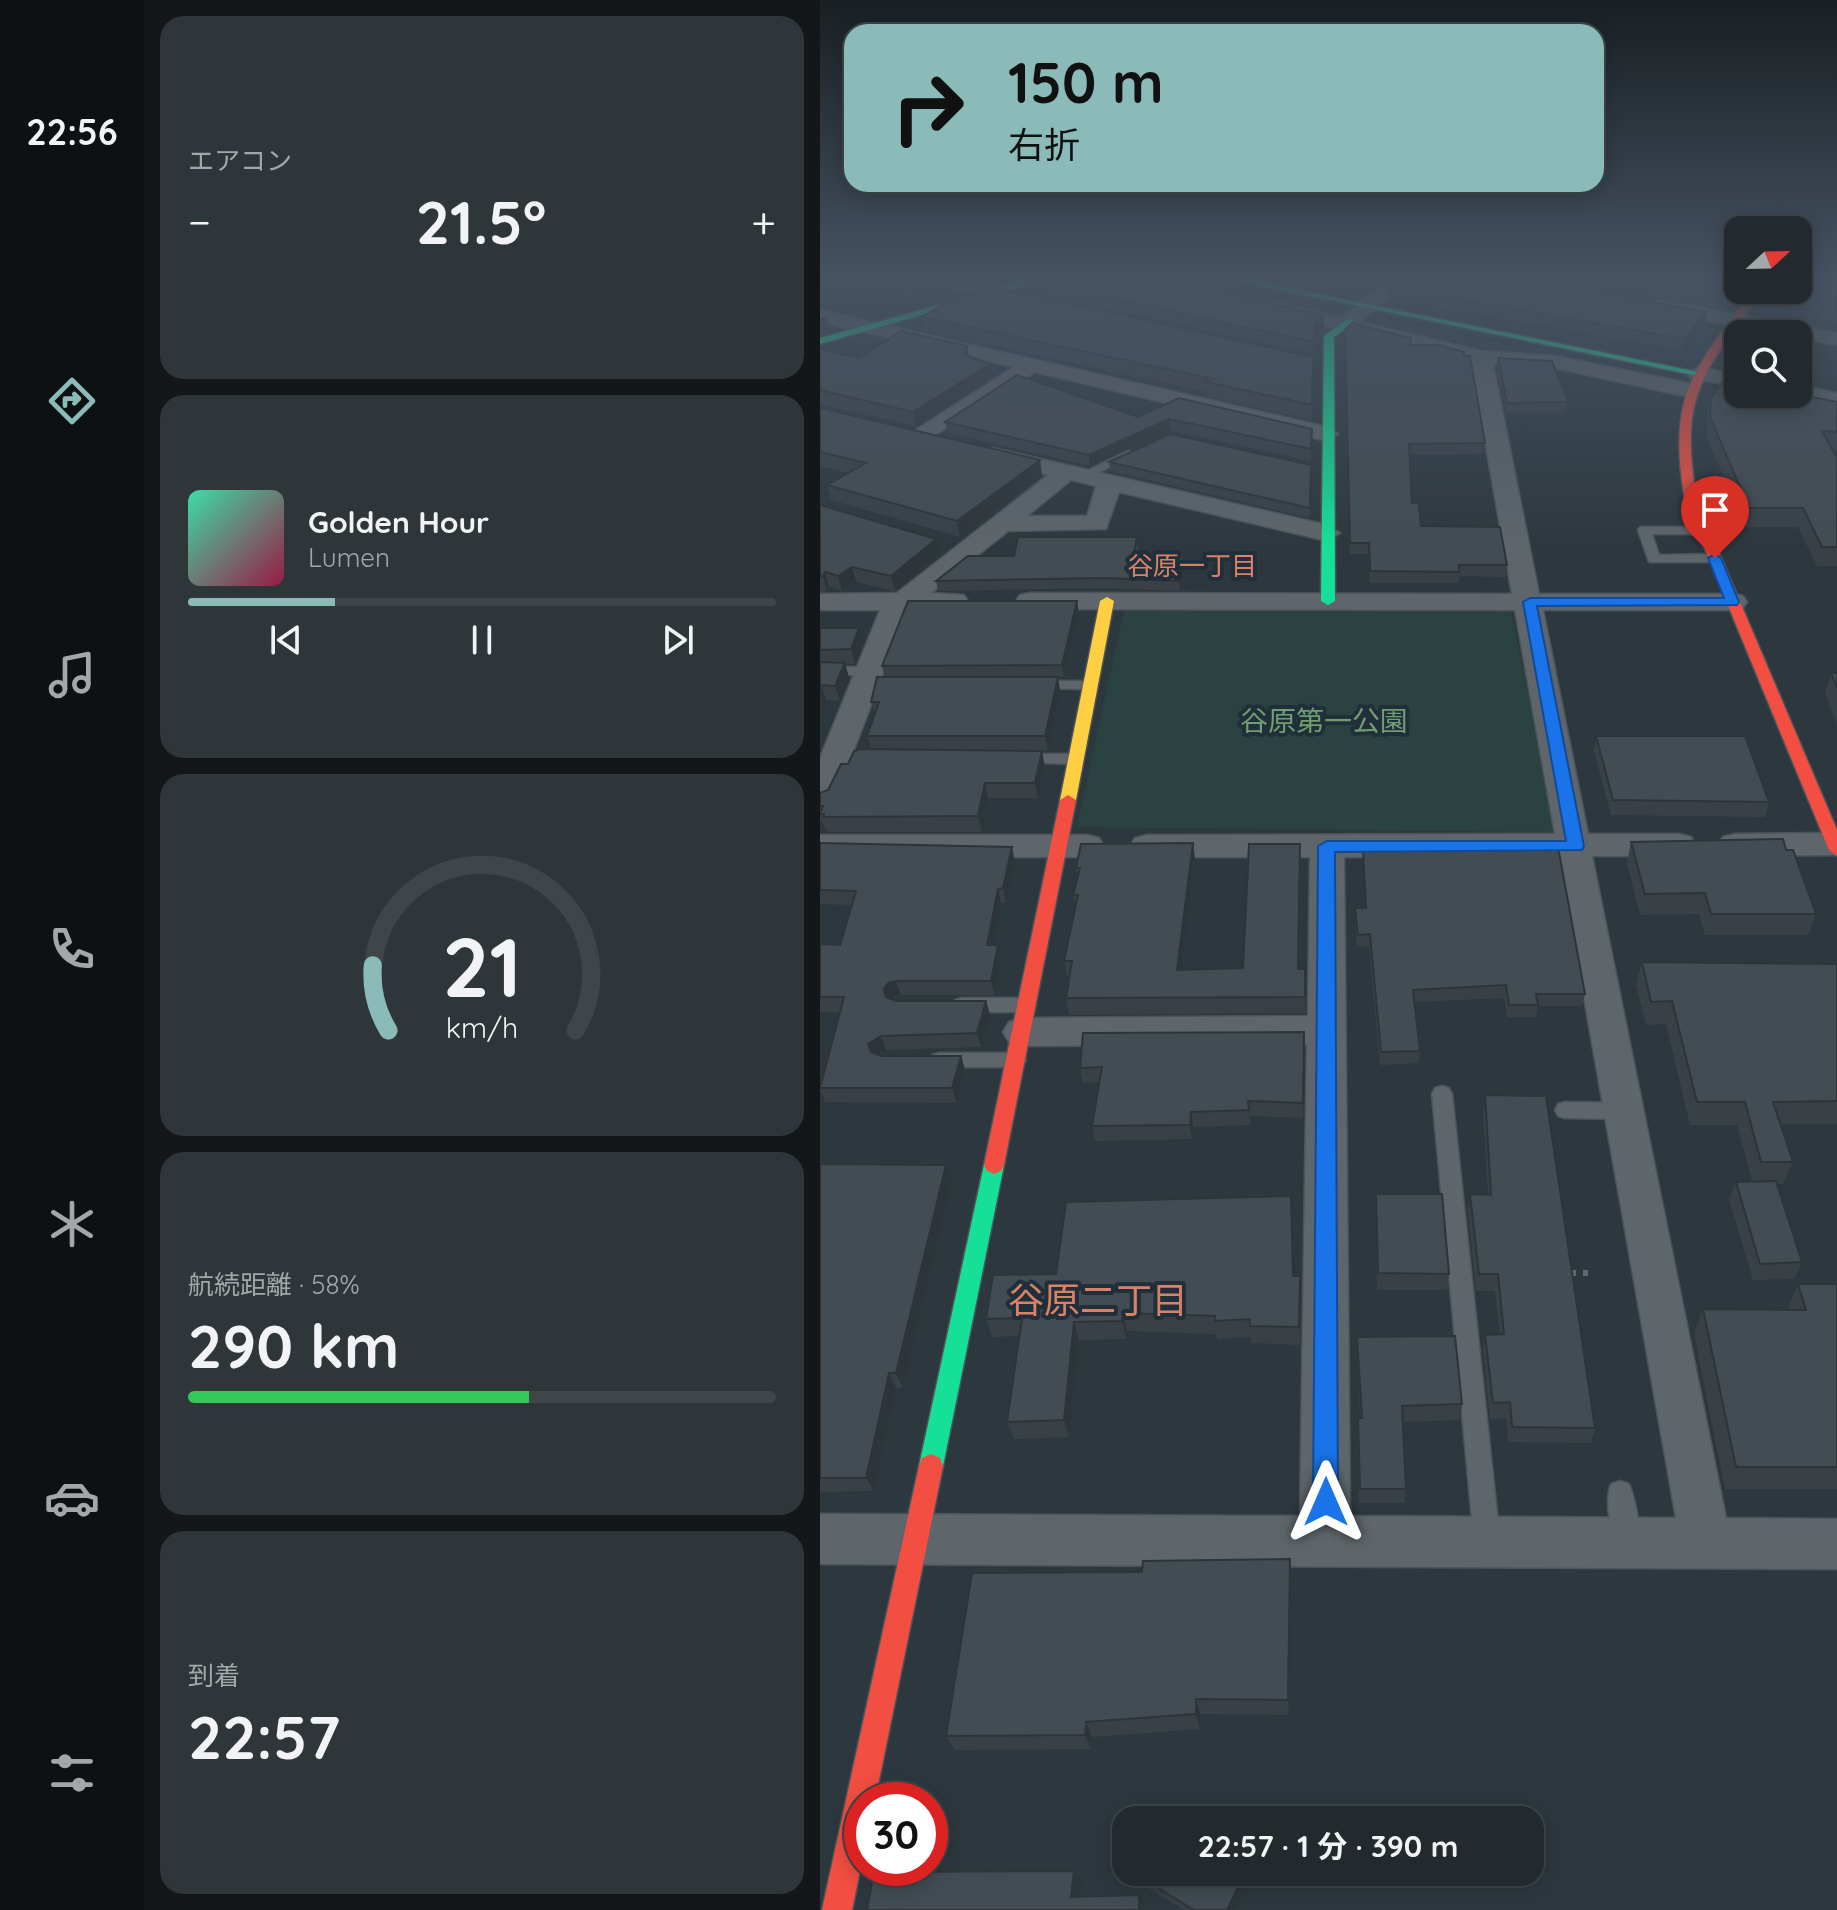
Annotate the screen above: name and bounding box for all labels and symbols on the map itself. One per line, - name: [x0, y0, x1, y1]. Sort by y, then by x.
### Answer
- north arrow: [1724, 216, 1812, 304]
- pin: [1681, 476, 1749, 558]
- district label: 谷原一丁目: [1127, 549, 1257, 582]
- park label: 谷原第一公園: [1240, 703, 1408, 738]
- district label: 谷原二丁目: [1008, 1277, 1188, 1322]
- position arrow: [1284, 1460, 1368, 1544]
- speed limit sign: 30: [844, 1782, 948, 1886]

